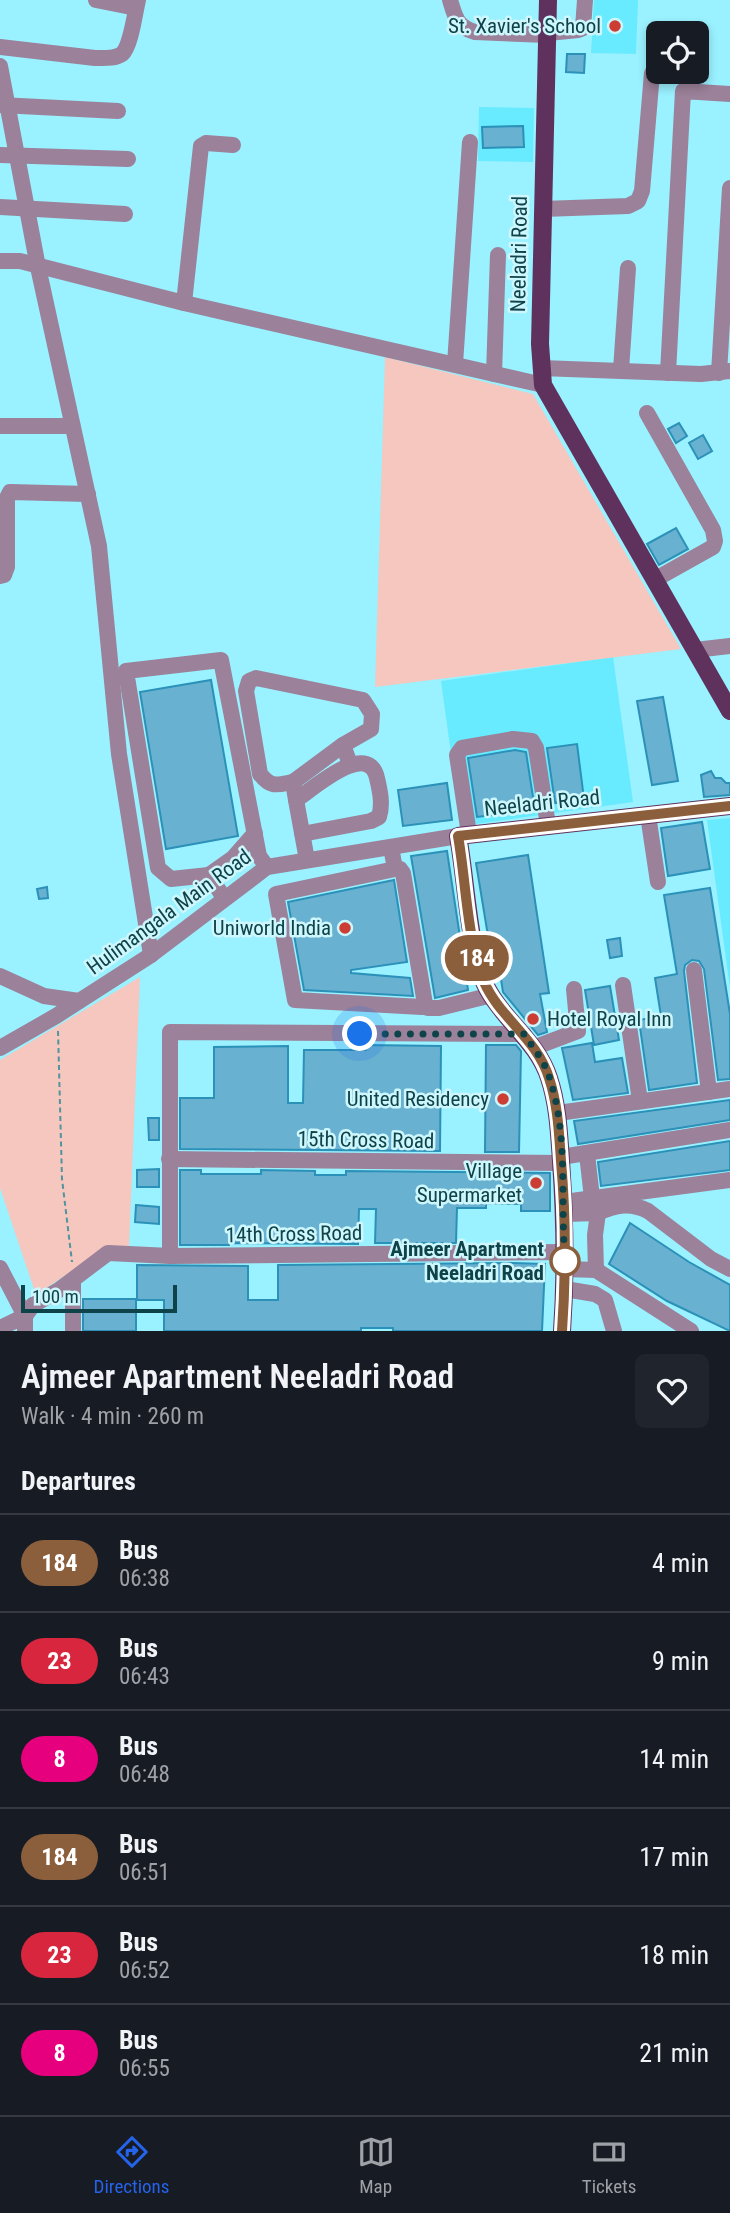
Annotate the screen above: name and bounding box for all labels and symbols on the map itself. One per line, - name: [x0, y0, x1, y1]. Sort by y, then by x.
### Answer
- place label: St. Xavier's School: [448, 14, 601, 38]
- marker: St. Xavier's School: [607, 18, 623, 34]
- street label: Neeladri Road: [506, 196, 532, 312]
- street label: Neeladri Road: [483, 785, 601, 821]
- street label: Hulimangala Main Road: [82, 844, 256, 980]
- place label: Uniworld India: [213, 916, 331, 940]
- marker: Uniworld India: [337, 920, 353, 936]
- line badge: 184: [437, 935, 517, 981]
- place label: Hotel Royal Inn: [547, 1007, 672, 1031]
- marker: Hotel Royal Inn: [525, 1011, 541, 1027]
- your location: [342, 1016, 377, 1051]
- place label: United Residency: [347, 1087, 489, 1111]
- marker: United Residency: [495, 1091, 511, 1107]
- street label: 15th Cross Road: [297, 1127, 435, 1153]
- place label: Village Supermarket: [417, 1159, 522, 1207]
- marker: Village Supermarket: [528, 1175, 544, 1191]
- street label: 14th Cross Road: [225, 1221, 363, 1247]
- place label: Ajmeer Apartment Neeladri Road: [390, 1237, 544, 1285]
- marker: Ajmeer Apartment Neeladri Road: [550, 1246, 580, 1276]
- scale bar: [21, 1282, 177, 1314]

